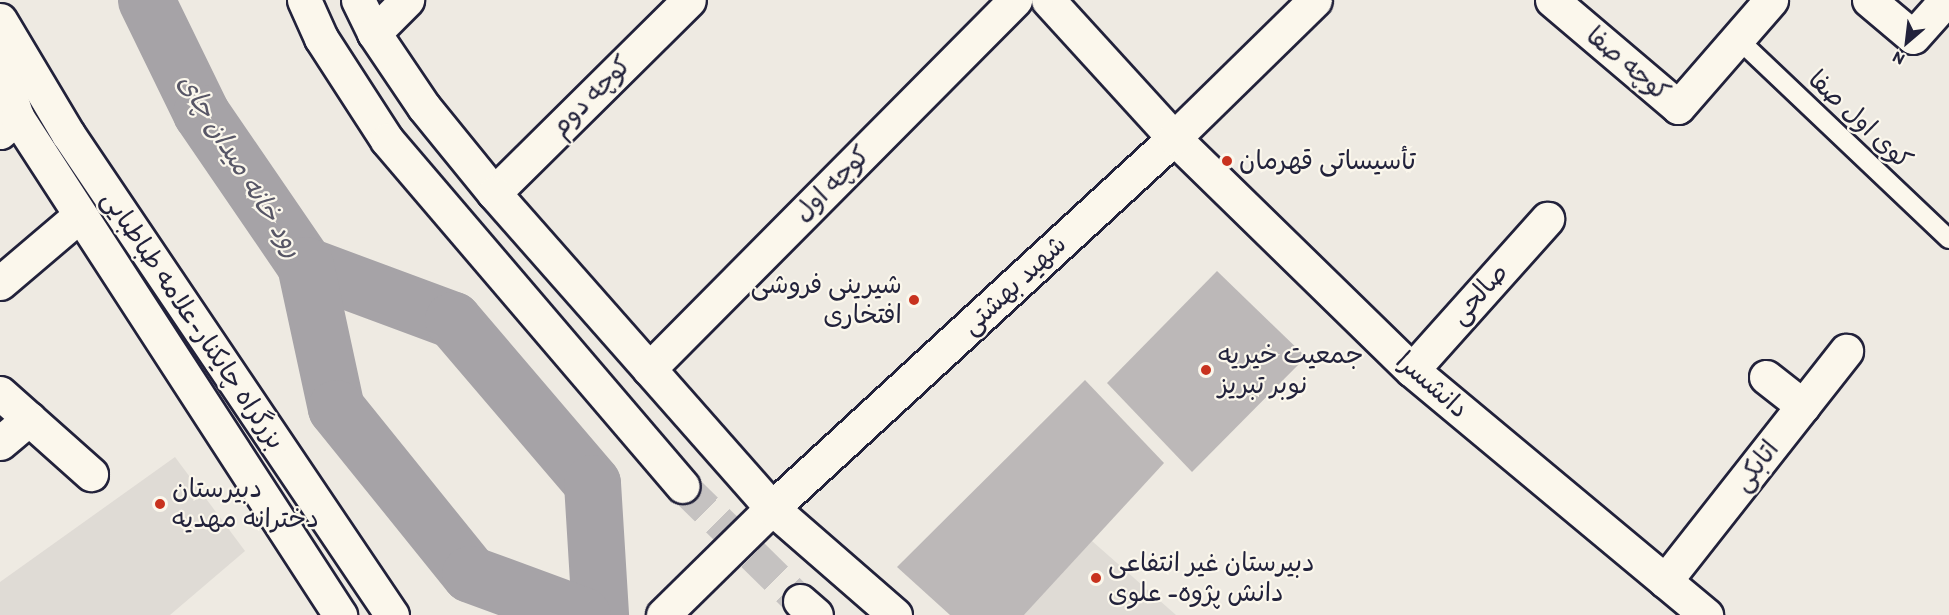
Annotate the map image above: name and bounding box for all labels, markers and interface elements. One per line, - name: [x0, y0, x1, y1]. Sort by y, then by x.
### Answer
- north arrow: [1877, 12, 1937, 72]
- street label: کوچه صفا: [1580, 20, 1676, 108]
- text: N: [1889, 47, 1908, 69]
- street label: کوچه دوم: [544, 49, 638, 143]
- street label: کوی اول صفا: [1802, 64, 1918, 176]
- water label: رود خانه میدان چای: [171, 67, 311, 263]
- street label: کوچه اول: [787, 139, 877, 229]
- place label: تأسیساتی قهرمان: [1239, 145, 1416, 177]
- marker: تأسیساتی قهرمان: [1220, 154, 1234, 168]
- street label: بزرگراه چایکنار-علامه طباطبایی: [95, 185, 291, 455]
- street label: شهید بهشتى: [955, 229, 1073, 341]
- street label: صالحی: [1443, 257, 1515, 331]
- place label: شیرینی فروشی افتخاری: [750, 269, 902, 330]
- marker: شیرینی فروشی افتخاری: [907, 293, 921, 307]
- place label: جمعیت خیریه نوبر تبریز: [1218, 339, 1364, 400]
- street label: دانشسرا: [1390, 345, 1474, 425]
- marker: جمعیت خیریه نوبر تبریز: [1199, 363, 1213, 377]
- street label: اتابکی: [1726, 434, 1786, 498]
- place label: دبیرستان دخترانه مهدیه: [172, 473, 319, 534]
- marker: دبیرستان دخترانه مهدیه: [153, 497, 167, 511]
- place label: دبیرستان غیر انتفاعی دانش پژوه- علوی: [1108, 547, 1315, 608]
- marker: دبیرستان غیر انتفاعی دانش پژوه- علوی: [1089, 571, 1103, 585]

